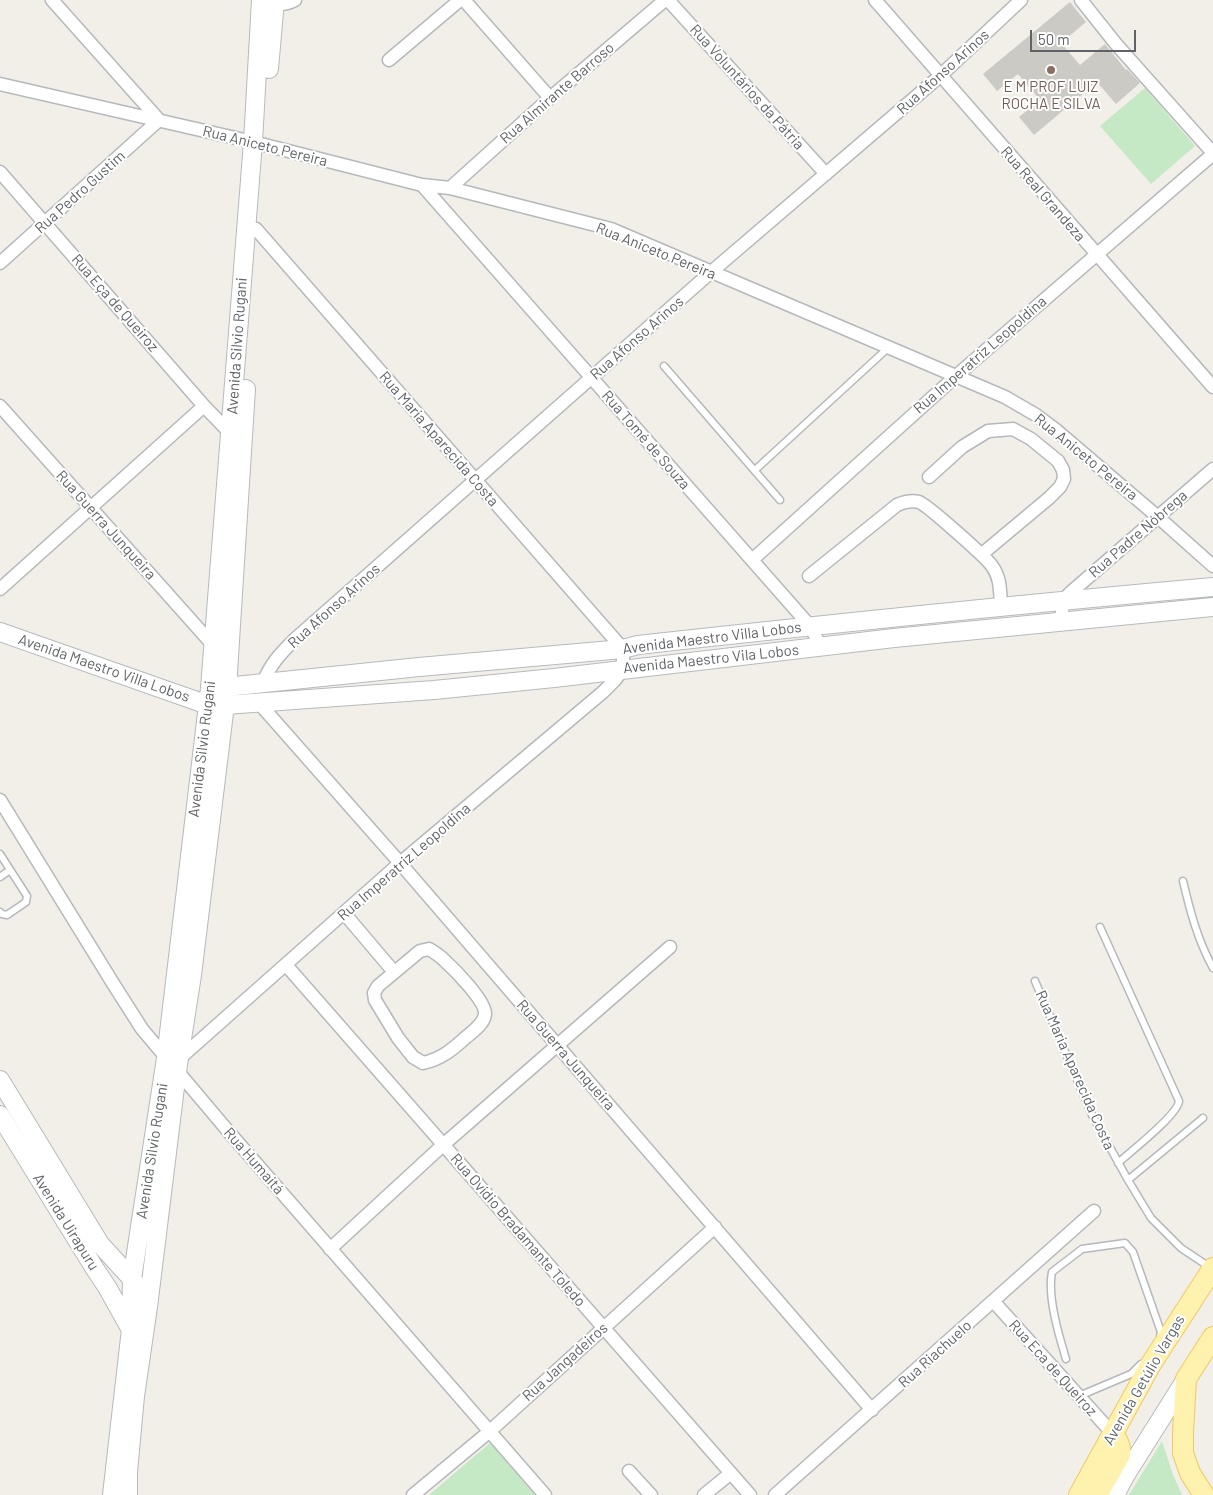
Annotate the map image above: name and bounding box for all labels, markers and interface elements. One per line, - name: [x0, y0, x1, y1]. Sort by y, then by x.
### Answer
- scale bar: [1033, 20, 1139, 52]
- street label: Rua Voluntários da Pátria: [686, 21, 808, 153]
- street label: Rua Afonso Arinos: [893, 26, 993, 118]
- text: 50 m: [1038, 30, 1070, 48]
- street label: Rua Almirante Barroso: [496, 38, 618, 148]
- marker: E M PROF LUIZ ROCHA E SILVA: [1045, 64, 1057, 76]
- place label: E M PROF LUIZ ROCHA E SILVA: [1002, 78, 1100, 113]
- street label: Rua Aniceto Pereira: [201, 122, 329, 170]
- street label: Rua Real Grandeza: [997, 143, 1089, 245]
- street label: Rua Pedro Gustim: [31, 147, 129, 237]
- street label: Rua Aniceto Pereira: [593, 219, 719, 283]
- street label: Rua Eça de Queiroz: [68, 251, 162, 355]
- street label: Avenida Silvio Rugani: [223, 277, 251, 415]
- street label: Rua Imperatriz Leopoldina: [910, 292, 1050, 418]
- street label: Rua Afonso Arinos: [587, 293, 687, 383]
- street label: Rua Maria Aparecida Costa: [376, 368, 502, 510]
- street label: Rua Tomé de Souza: [598, 387, 694, 493]
- street label: Rua Aniceto Pereira: [1031, 410, 1141, 504]
- street label: Rua Guerra Junqueira: [52, 467, 160, 583]
- street label: Rua Padre Nóbrega: [1085, 486, 1191, 582]
- street label: Rua Afonso Arinos: [284, 560, 384, 652]
- street label: Avenida Maestro Villa Lobos: [621, 618, 803, 658]
- street label: Avenida Maestro Villa Lobos: [16, 630, 192, 706]
- street label: Avenida Maestro Vila Lobos: [622, 641, 800, 677]
- street label: Avenida Silvio Rugani: [185, 680, 219, 818]
- street label: Rua Imperatriz Leopoldina: [334, 799, 474, 925]
- street label: Rua Maria Aparecida Costa: [1032, 987, 1118, 1153]
- street label: Rua Guerra Junqueira: [513, 996, 619, 1114]
- street label: Avenida Silvio Rugani: [132, 1082, 172, 1220]
- street label: Rua Humaitá: [220, 1124, 288, 1198]
- street label: Rua Ovídio Bradamante Toledo: [447, 1150, 589, 1310]
- street label: Avenida Uirapuru: [29, 1170, 103, 1274]
- street label: Avenida Getúlio Vargas: [1099, 1312, 1189, 1448]
- street label: Rua Riachuelo: [895, 1316, 975, 1392]
- street label: Rua Eca de Queiroz: [1005, 1316, 1101, 1420]
- street label: Rua Jangadeiros: [519, 1319, 611, 1405]

